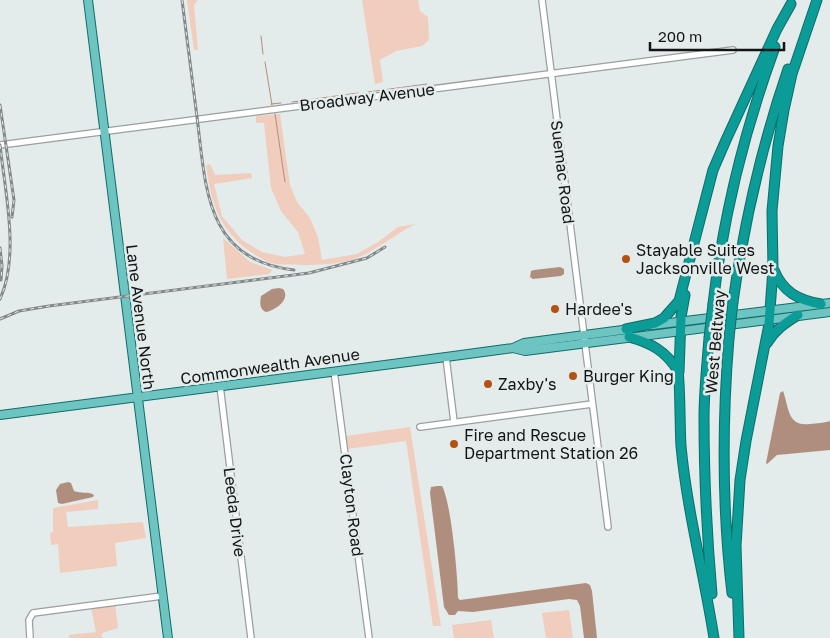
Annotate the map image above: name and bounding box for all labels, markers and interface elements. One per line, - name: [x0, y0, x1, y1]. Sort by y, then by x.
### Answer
- scale bar: [650, 20, 784, 52]
- text: 200 m: [658, 27, 702, 45]
- street label: Broadway Avenue: [298, 79, 436, 115]
- street label: Suemac Road: [547, 119, 579, 225]
- place label: Stayable Suites Jacksonville West: [636, 240, 775, 278]
- street label: Lane Avenue North: [122, 243, 160, 391]
- marker: Stayable Suites Jacksonville West: [620, 253, 632, 265]
- street label: West Beltway: [700, 289, 730, 395]
- place label: Hardee's: [565, 299, 633, 319]
- marker: Hardee's: [549, 303, 561, 315]
- street label: Commonwealth Avenue: [179, 344, 361, 388]
- place label: Burger King: [583, 366, 674, 386]
- marker: Burger King: [567, 370, 579, 382]
- place label: Zaxby's: [498, 374, 557, 394]
- marker: Zaxby's: [482, 378, 494, 390]
- place label: Fire and Rescue Department Station 26: [464, 425, 638, 463]
- marker: Fire and Rescue Department Station 26: [448, 438, 460, 450]
- street label: Clayton Road: [336, 453, 368, 557]
- street label: Leeda Drive: [220, 466, 250, 558]

